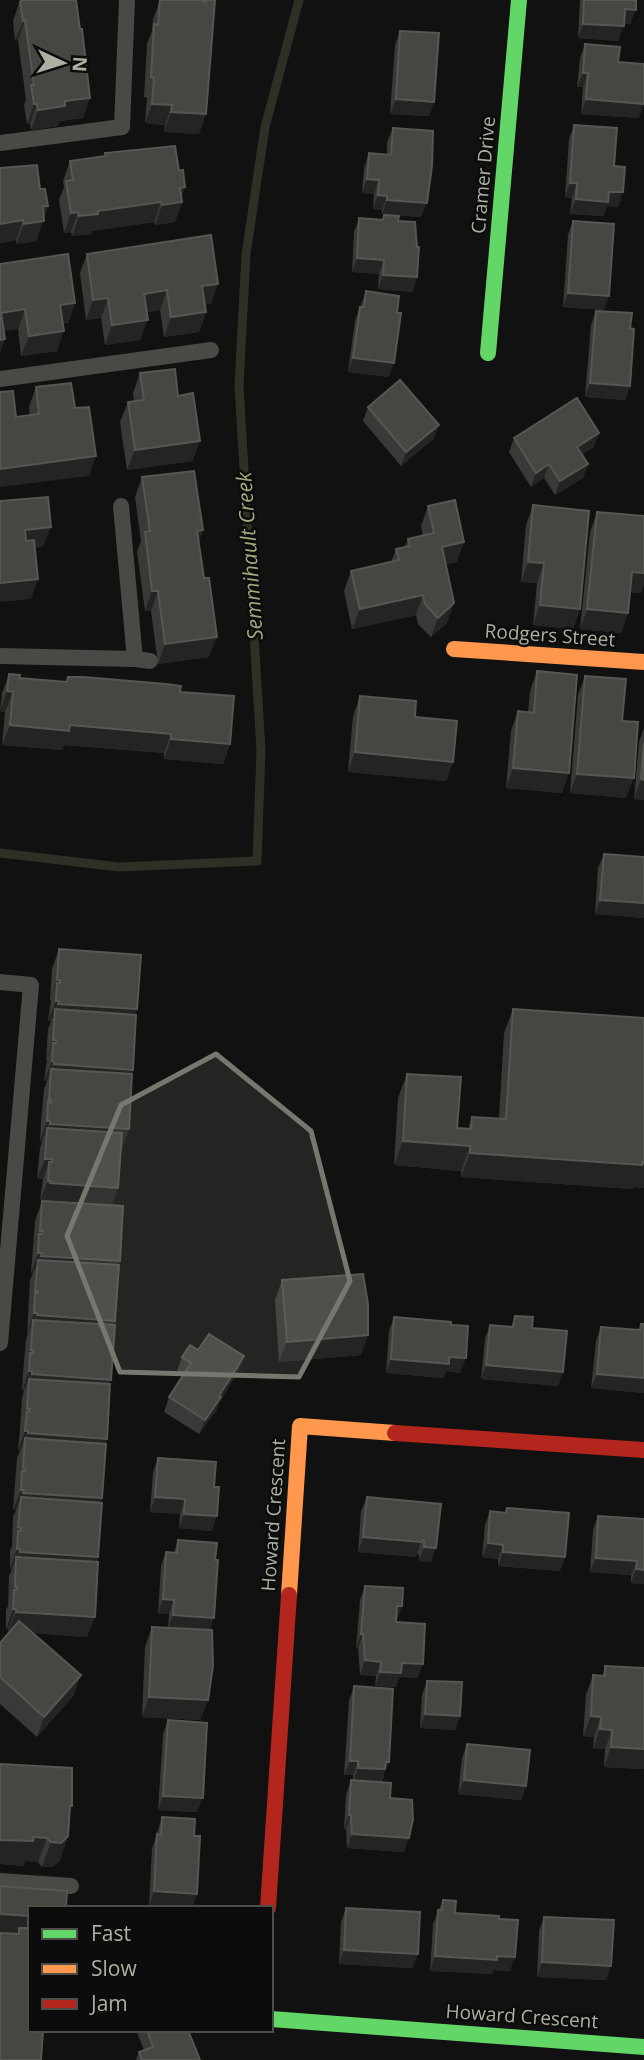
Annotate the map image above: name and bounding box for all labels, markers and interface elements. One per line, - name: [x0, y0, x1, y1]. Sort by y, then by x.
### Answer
- north arrow: [28, 28, 98, 98]
- text: N: [66, 56, 93, 73]
- street label: Cramer Drive: [465, 115, 501, 235]
- water label: Semmihault Creek: [229, 470, 269, 641]
- street label: Rodgers Street: [484, 617, 616, 653]
- street label: Howard Crescent: [255, 1438, 291, 1592]
- legend: [28, 1906, 273, 2032]
- text: Fast: [91, 1919, 131, 1947]
- text: Slow: [91, 1954, 137, 1982]
- text: Jam: [89, 1989, 128, 2017]
- street label: Howard Crescent: [445, 1998, 599, 2034]

